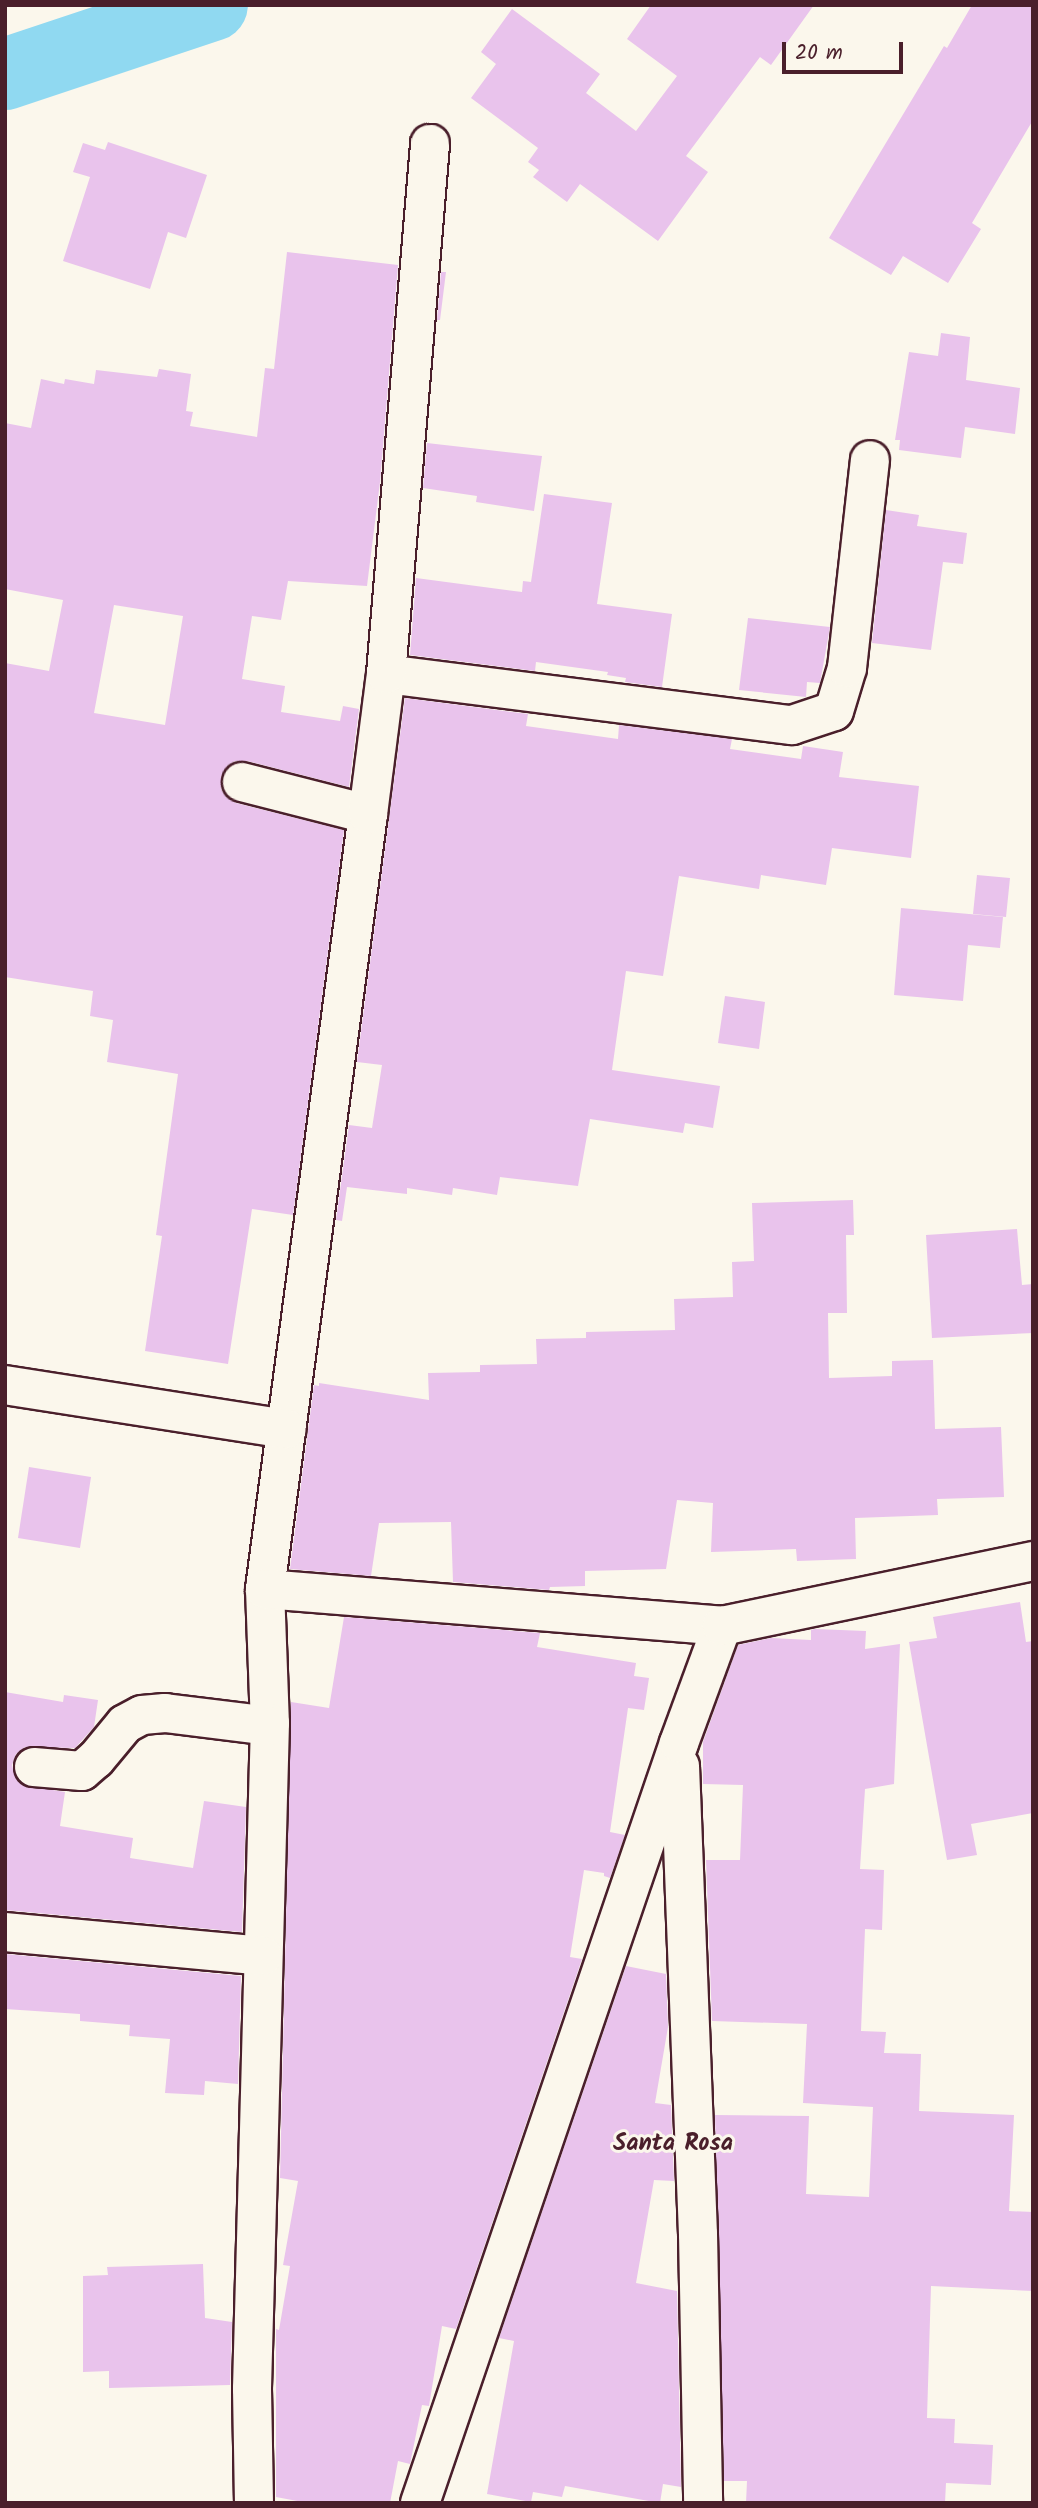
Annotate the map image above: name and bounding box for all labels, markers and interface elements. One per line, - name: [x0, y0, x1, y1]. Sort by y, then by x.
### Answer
- scale bar: [786, 28, 907, 72]
- text: 20 m: [795, 37, 843, 70]
- district label: Santa Rosa: [613, 2130, 733, 2158]

